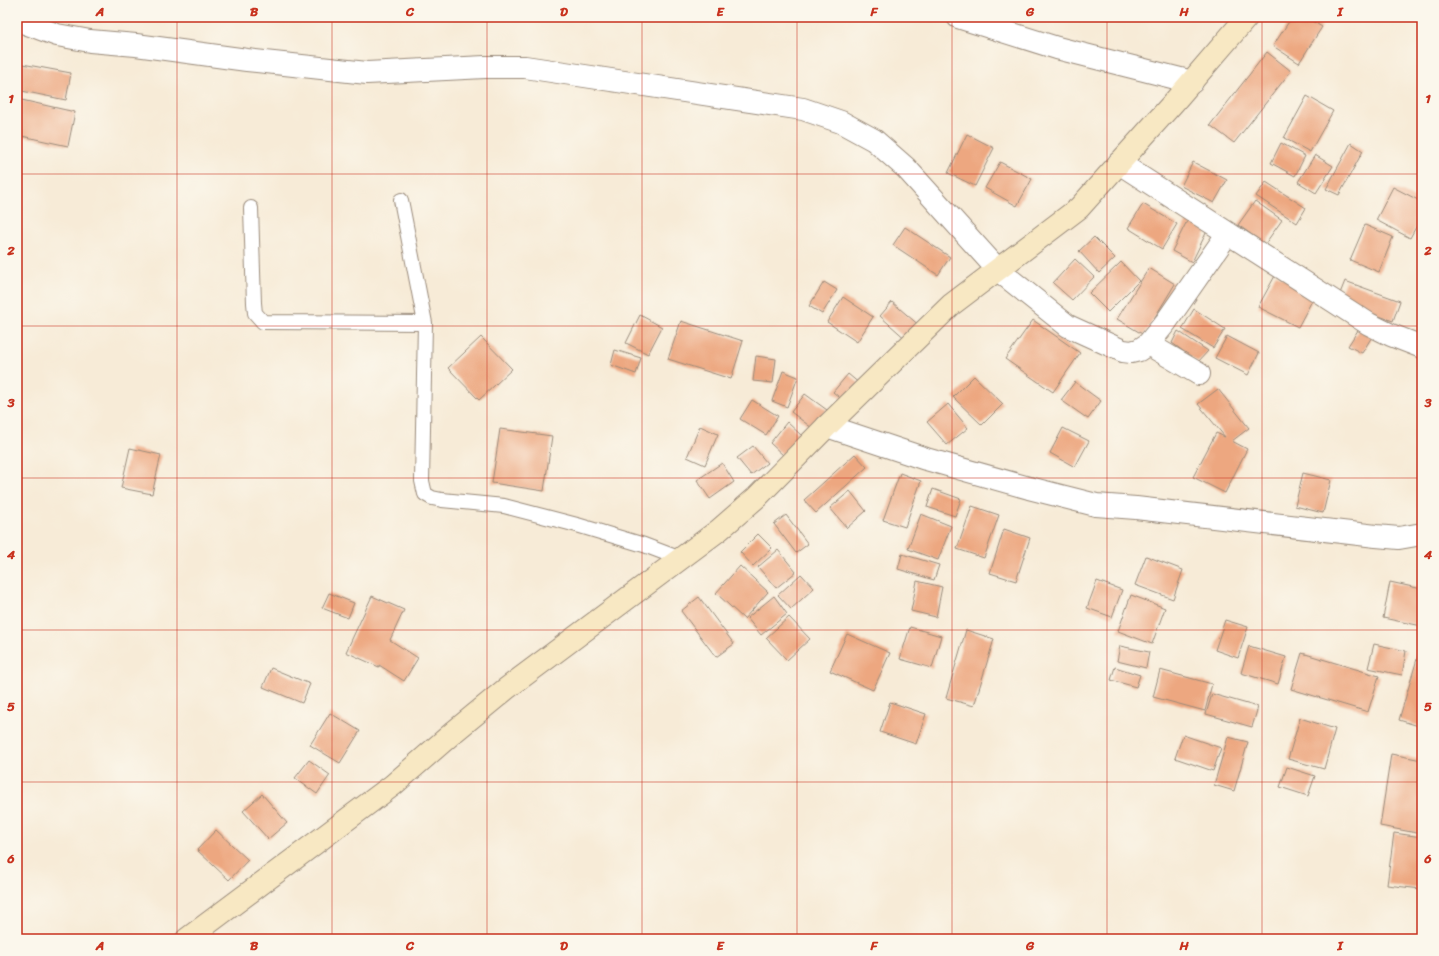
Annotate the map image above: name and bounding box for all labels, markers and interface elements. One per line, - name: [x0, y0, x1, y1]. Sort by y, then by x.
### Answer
- text: A: [95, 0, 104, 23]
- text: B: [250, 0, 259, 23]
- text: C: [405, 0, 415, 23]
- text: D: [560, 0, 568, 23]
- text: E: [716, 0, 725, 23]
- text: F: [869, 0, 878, 23]
- text: G: [1025, 0, 1035, 23]
- text: H: [1178, 0, 1189, 23]
- text: I: [1336, 0, 1344, 23]
- text: 1: [8, 87, 14, 110]
- text: 1: [1425, 87, 1431, 110]
- text: 2: [6, 239, 15, 262]
- text: 2: [1423, 239, 1432, 262]
- text: 3: [6, 391, 15, 414]
- text: 3: [1423, 391, 1432, 414]
- text: 4: [6, 543, 16, 566]
- text: 4: [1423, 543, 1433, 566]
- text: 5: [7, 695, 15, 718]
- text: 5: [1424, 695, 1432, 718]
- text: 6: [6, 847, 15, 870]
- text: 6: [1423, 847, 1432, 870]
- text: A: [95, 934, 104, 956]
- text: B: [250, 934, 259, 956]
- text: C: [405, 934, 415, 956]
- text: D: [560, 934, 568, 956]
- text: E: [716, 934, 725, 956]
- text: F: [869, 934, 878, 956]
- text: G: [1025, 934, 1035, 956]
- text: H: [1178, 934, 1189, 956]
- text: I: [1336, 934, 1344, 956]

